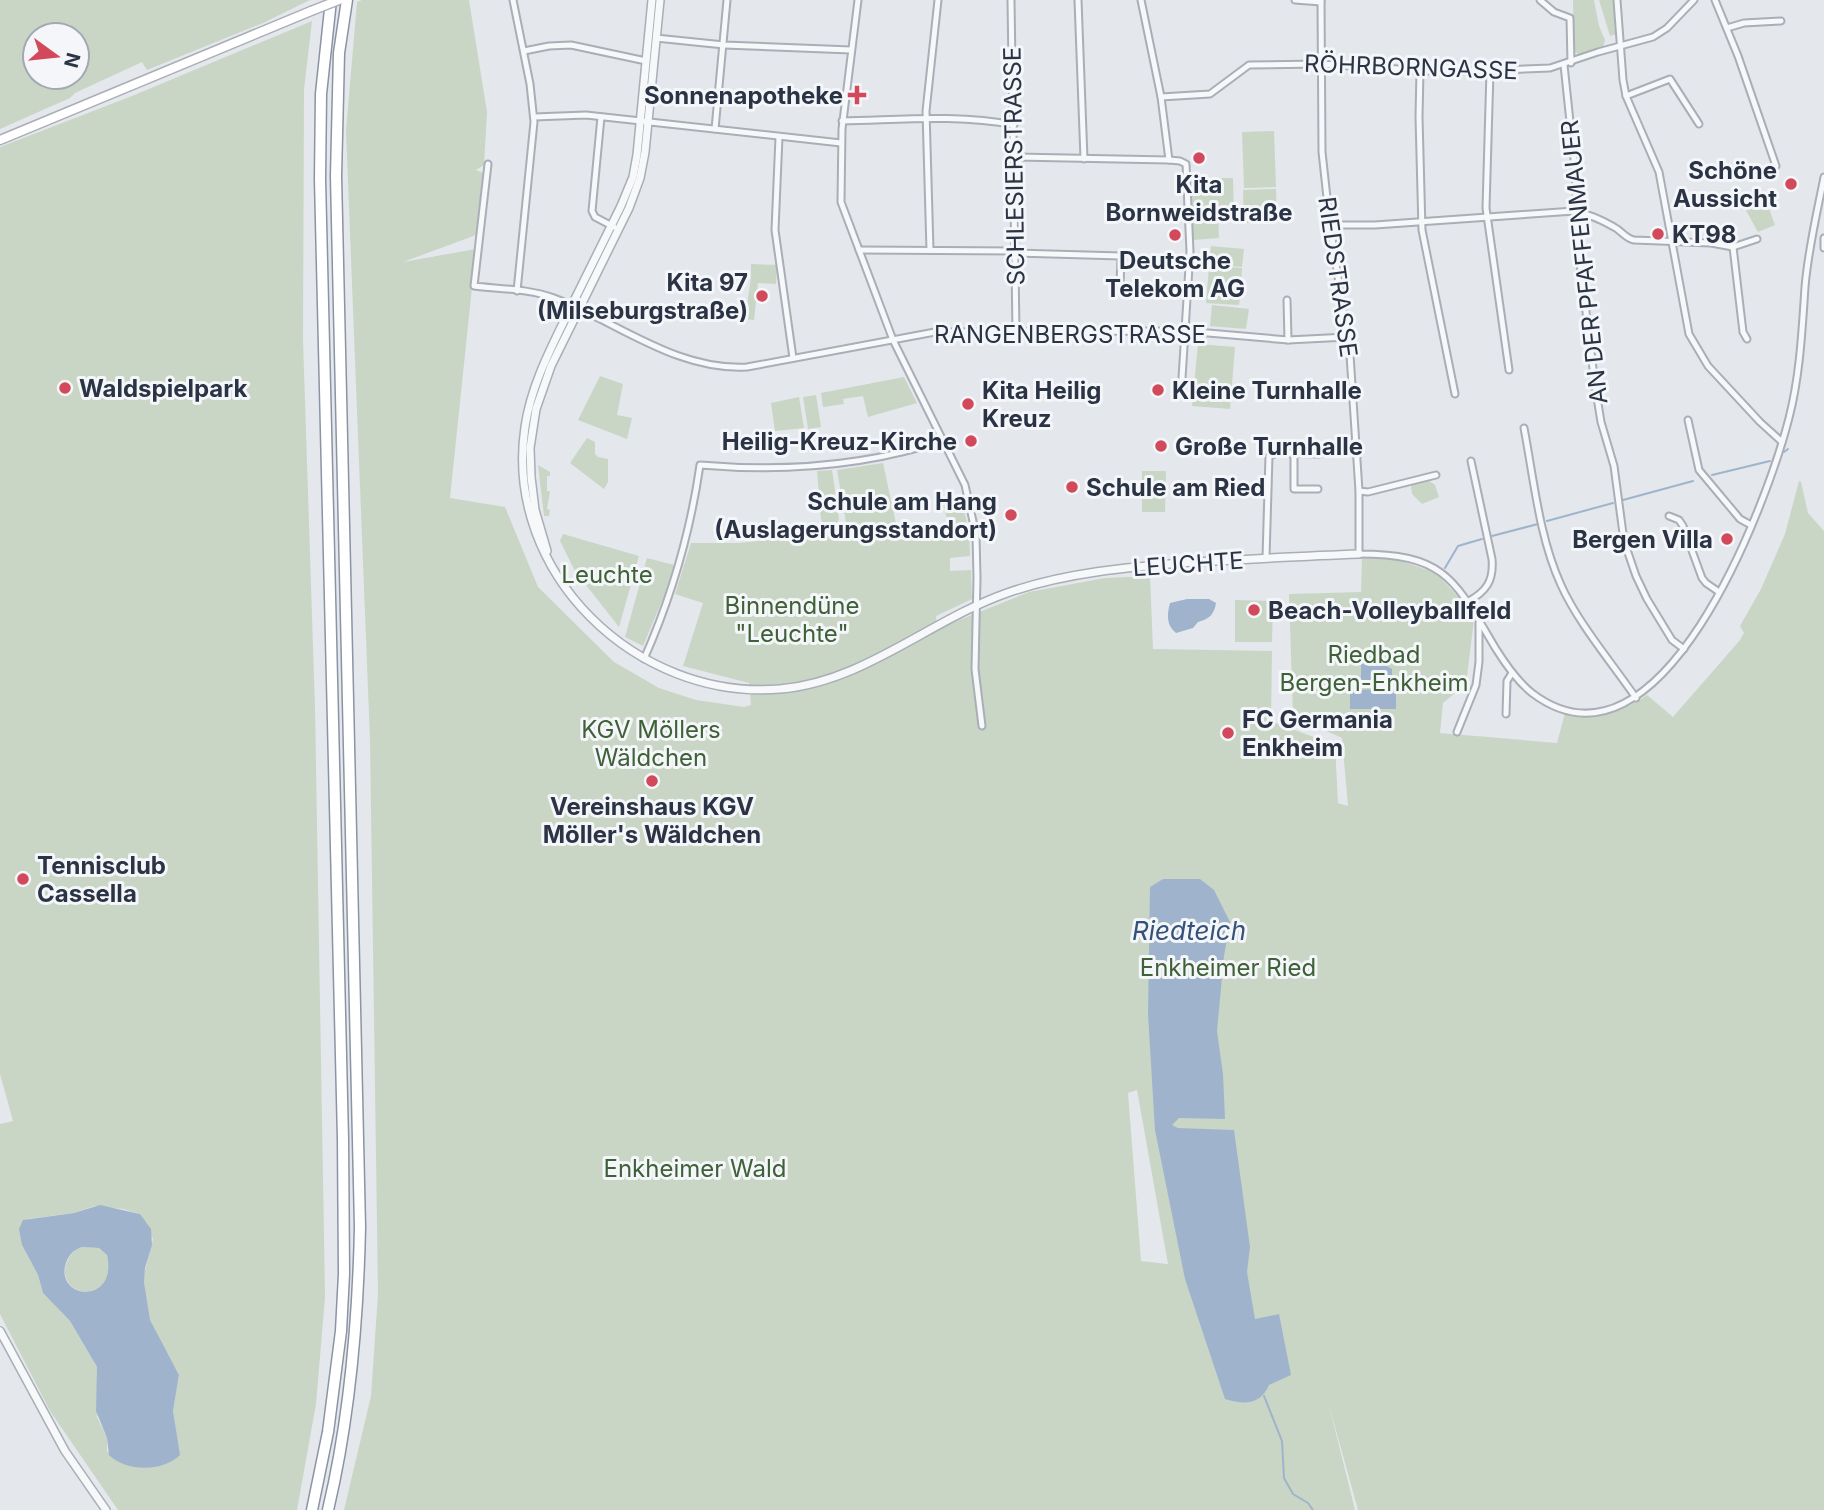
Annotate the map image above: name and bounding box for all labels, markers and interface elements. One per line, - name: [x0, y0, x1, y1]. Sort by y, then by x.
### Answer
- north arrow: [21, 21, 91, 91]
- street label: SCHLESIERSTRASSE: [997, 46, 1031, 286]
- street label: RÖHRBORNGASSE: [1304, 49, 1518, 85]
- text: N: [59, 50, 85, 70]
- place label: Sonnenapotheke: [644, 81, 843, 110]
- marker: Sonnenapotheke: [849, 87, 865, 103]
- street label: AN DER PFAFFENMAUER: [1555, 118, 1613, 406]
- marker: Kita Bornweidstraße: [1191, 150, 1207, 166]
- place label: Schöne Aussicht: [1673, 156, 1777, 213]
- place label: Kita Bornweidstraße: [1105, 170, 1293, 227]
- marker: Schöne Aussicht: [1783, 176, 1799, 192]
- street label: RIEDSTRASSE: [1312, 195, 1364, 359]
- place label: KT98: [1672, 220, 1737, 249]
- marker: KT98: [1650, 226, 1666, 242]
- marker: Deutsche Telekom AG: [1167, 227, 1183, 243]
- place label: Deutsche Telekom AG: [1105, 246, 1245, 303]
- place label: Kita 97 (Milseburgstraße): [537, 268, 748, 325]
- marker: Kita 97 (Milseburgstraße): [754, 288, 770, 304]
- street label: RANGENBERGSTRASSE: [934, 320, 1206, 349]
- place label: Waldspielpark: [79, 374, 247, 403]
- place label: Kita Heilig Kreuz: [982, 376, 1101, 433]
- place label: Kleine Turnhalle: [1172, 376, 1362, 405]
- marker: Waldspielpark: [57, 380, 73, 396]
- marker: Kleine Turnhalle: [1150, 382, 1166, 398]
- marker: Kita Heilig Kreuz: [960, 396, 976, 412]
- place label: Heilig-Kreuz-Kirche: [722, 427, 957, 456]
- place label: Große Turnhalle: [1175, 432, 1363, 461]
- marker: Heilig-Kreuz-Kirche: [963, 433, 979, 449]
- marker: Große Turnhalle: [1153, 438, 1169, 454]
- place label: Schule am Ried: [1086, 473, 1265, 502]
- marker: Schule am Ried: [1064, 479, 1080, 495]
- place label: Schule am Hang (Auslagerungsstandort): [714, 487, 997, 544]
- marker: Schule am Hang (Auslagerungsstandort): [1003, 507, 1019, 523]
- place label: Bergen Villa: [1572, 525, 1713, 554]
- marker: Bergen Villa: [1719, 531, 1735, 547]
- street label: LEUCHTE: [1132, 546, 1244, 582]
- park label: Leuchte: [561, 560, 653, 589]
- park label: Binnendüne "Leuchte": [724, 591, 860, 648]
- place label: Beach-Volleyballfeld: [1268, 596, 1511, 625]
- marker: Beach-Volleyballfeld: [1246, 602, 1262, 618]
- park label: Riedbad Bergen-Enkheim: [1279, 640, 1469, 697]
- place label: FC Germania Enkheim: [1242, 705, 1393, 762]
- park label: KGV Möllers Wäldchen: [581, 715, 721, 772]
- marker: FC Germania Enkheim: [1220, 725, 1236, 741]
- marker: Vereinshaus KGV Möller's Wäldchen: [644, 773, 660, 789]
- place label: Vereinshaus KGV Möller's Wäldchen: [543, 792, 761, 849]
- place label: Tennisclub Cassella: [37, 851, 166, 908]
- marker: Tennisclub Cassella: [15, 871, 31, 887]
- water label: Riedteich: [1132, 915, 1246, 946]
- park label: Enkheimer Ried: [1140, 953, 1316, 982]
- park label: Enkheimer Wald: [604, 1154, 787, 1183]

